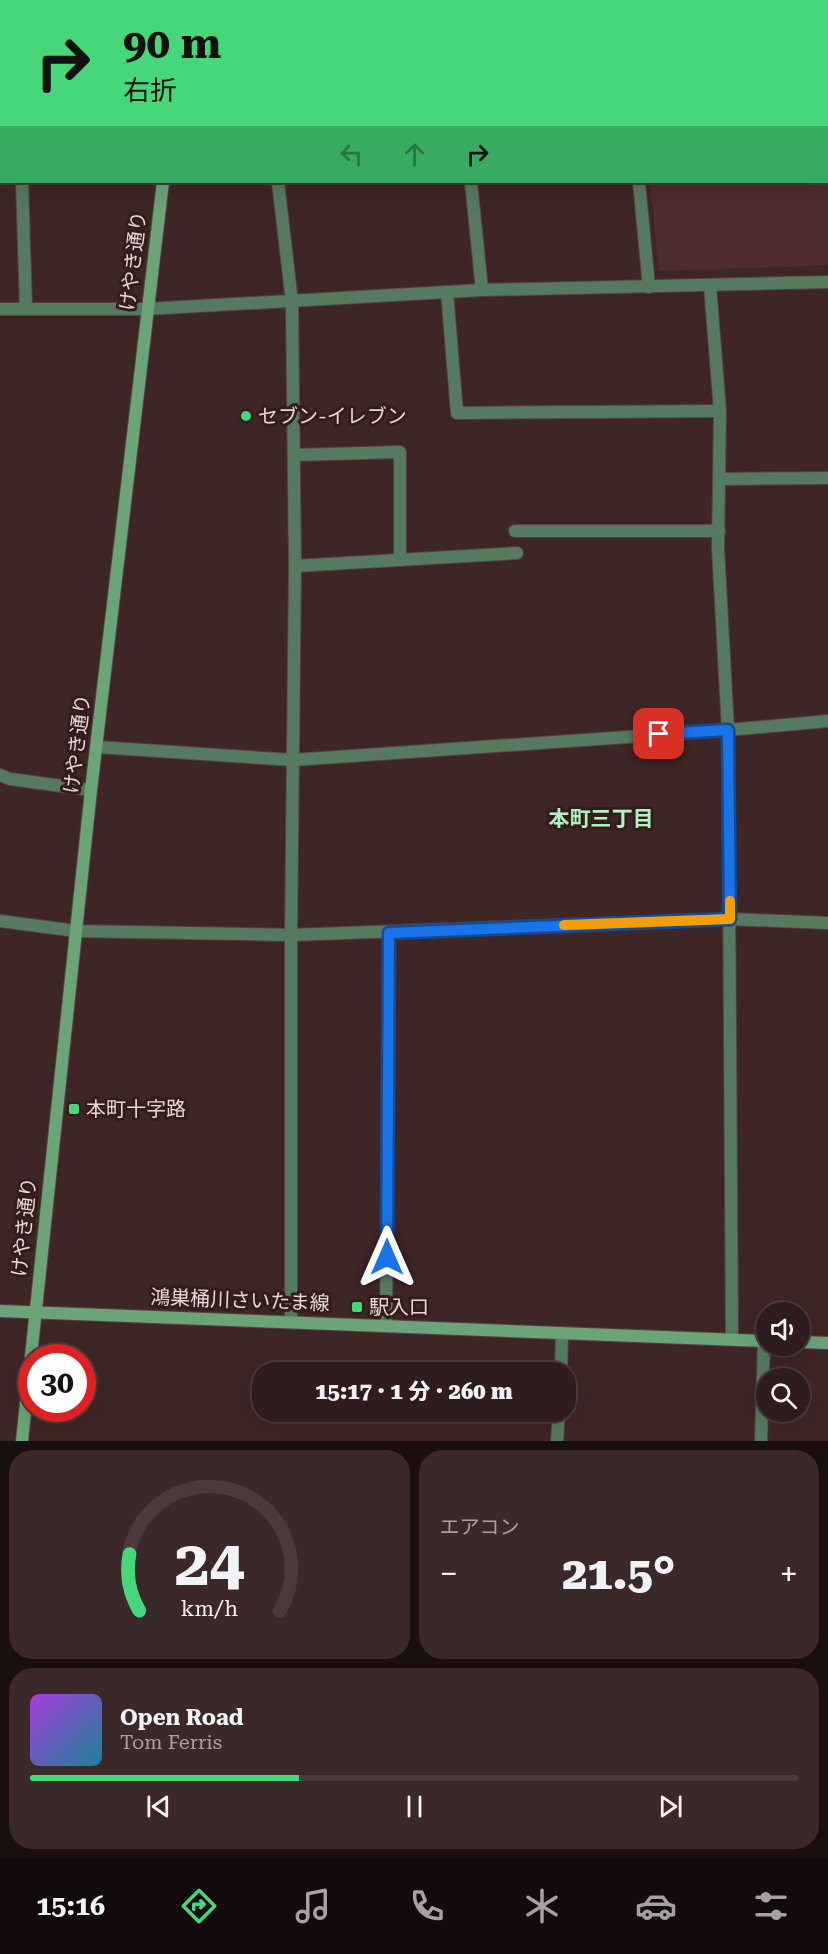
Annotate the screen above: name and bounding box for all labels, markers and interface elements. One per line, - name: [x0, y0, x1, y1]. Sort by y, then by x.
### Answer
- text: 90 m: [123, 19, 221, 68]
- icon: right: [24, 24, 102, 102]
- text: 右折: [123, 75, 177, 107]
- icon: left: [335, 138, 368, 171]
- icon: ahead: [398, 138, 431, 171]
- icon: right: [461, 138, 494, 171]
- street label: けやき通り: [115, 210, 151, 312]
- place label: セブン-イレブン: [258, 404, 407, 428]
- marker: セブン-イレブン: [239, 409, 253, 423]
- street label: けやき通り: [59, 693, 95, 795]
- pin: [633, 708, 684, 759]
- icon: arrive: [642, 717, 675, 750]
- district label: 本町三丁目: [549, 807, 654, 831]
- place label: 本町十字路: [86, 1097, 186, 1121]
- marker: 本町十字路: [67, 1102, 81, 1116]
- street label: けやき通り: [7, 1176, 41, 1278]
- position arrow: [355, 1225, 419, 1289]
- street label: 鴻巣桶川さいたま線: [150, 1285, 330, 1315]
- place label: 駅入口: [369, 1295, 429, 1319]
- marker: 駅入口: [350, 1300, 364, 1314]
- map controls: [756, 1302, 810, 1422]
- button: sound: [756, 1302, 810, 1356]
- speed limit sign: 30: [18, 1344, 96, 1422]
- button: search: [756, 1368, 810, 1422]
- text: 15:17 · 1 分 · 260 m: [315, 1379, 513, 1404]
- text: エアコン: [440, 1515, 520, 1539]
- text: 24: [174, 1527, 244, 1600]
- text: 21.5°: [562, 1547, 675, 1600]
- text: −: [440, 1554, 458, 1593]
- text: +: [780, 1554, 798, 1593]
- text: km/h: [181, 1597, 238, 1622]
- text: Open Road: [120, 1705, 243, 1730]
- text: Tom Ferris: [120, 1730, 222, 1754]
- icon: previous: [142, 1790, 175, 1823]
- icon: pause: [398, 1790, 431, 1823]
- icon: next: [654, 1790, 687, 1823]
- icon: directions: [178, 1885, 220, 1927]
- icon: music: [292, 1885, 334, 1927]
- icon: phone: [406, 1885, 448, 1927]
- icon: climate: [521, 1885, 563, 1927]
- icon: car: [635, 1885, 677, 1927]
- icon: filters: [750, 1885, 792, 1927]
- text: 15:16: [36, 1890, 105, 1922]

